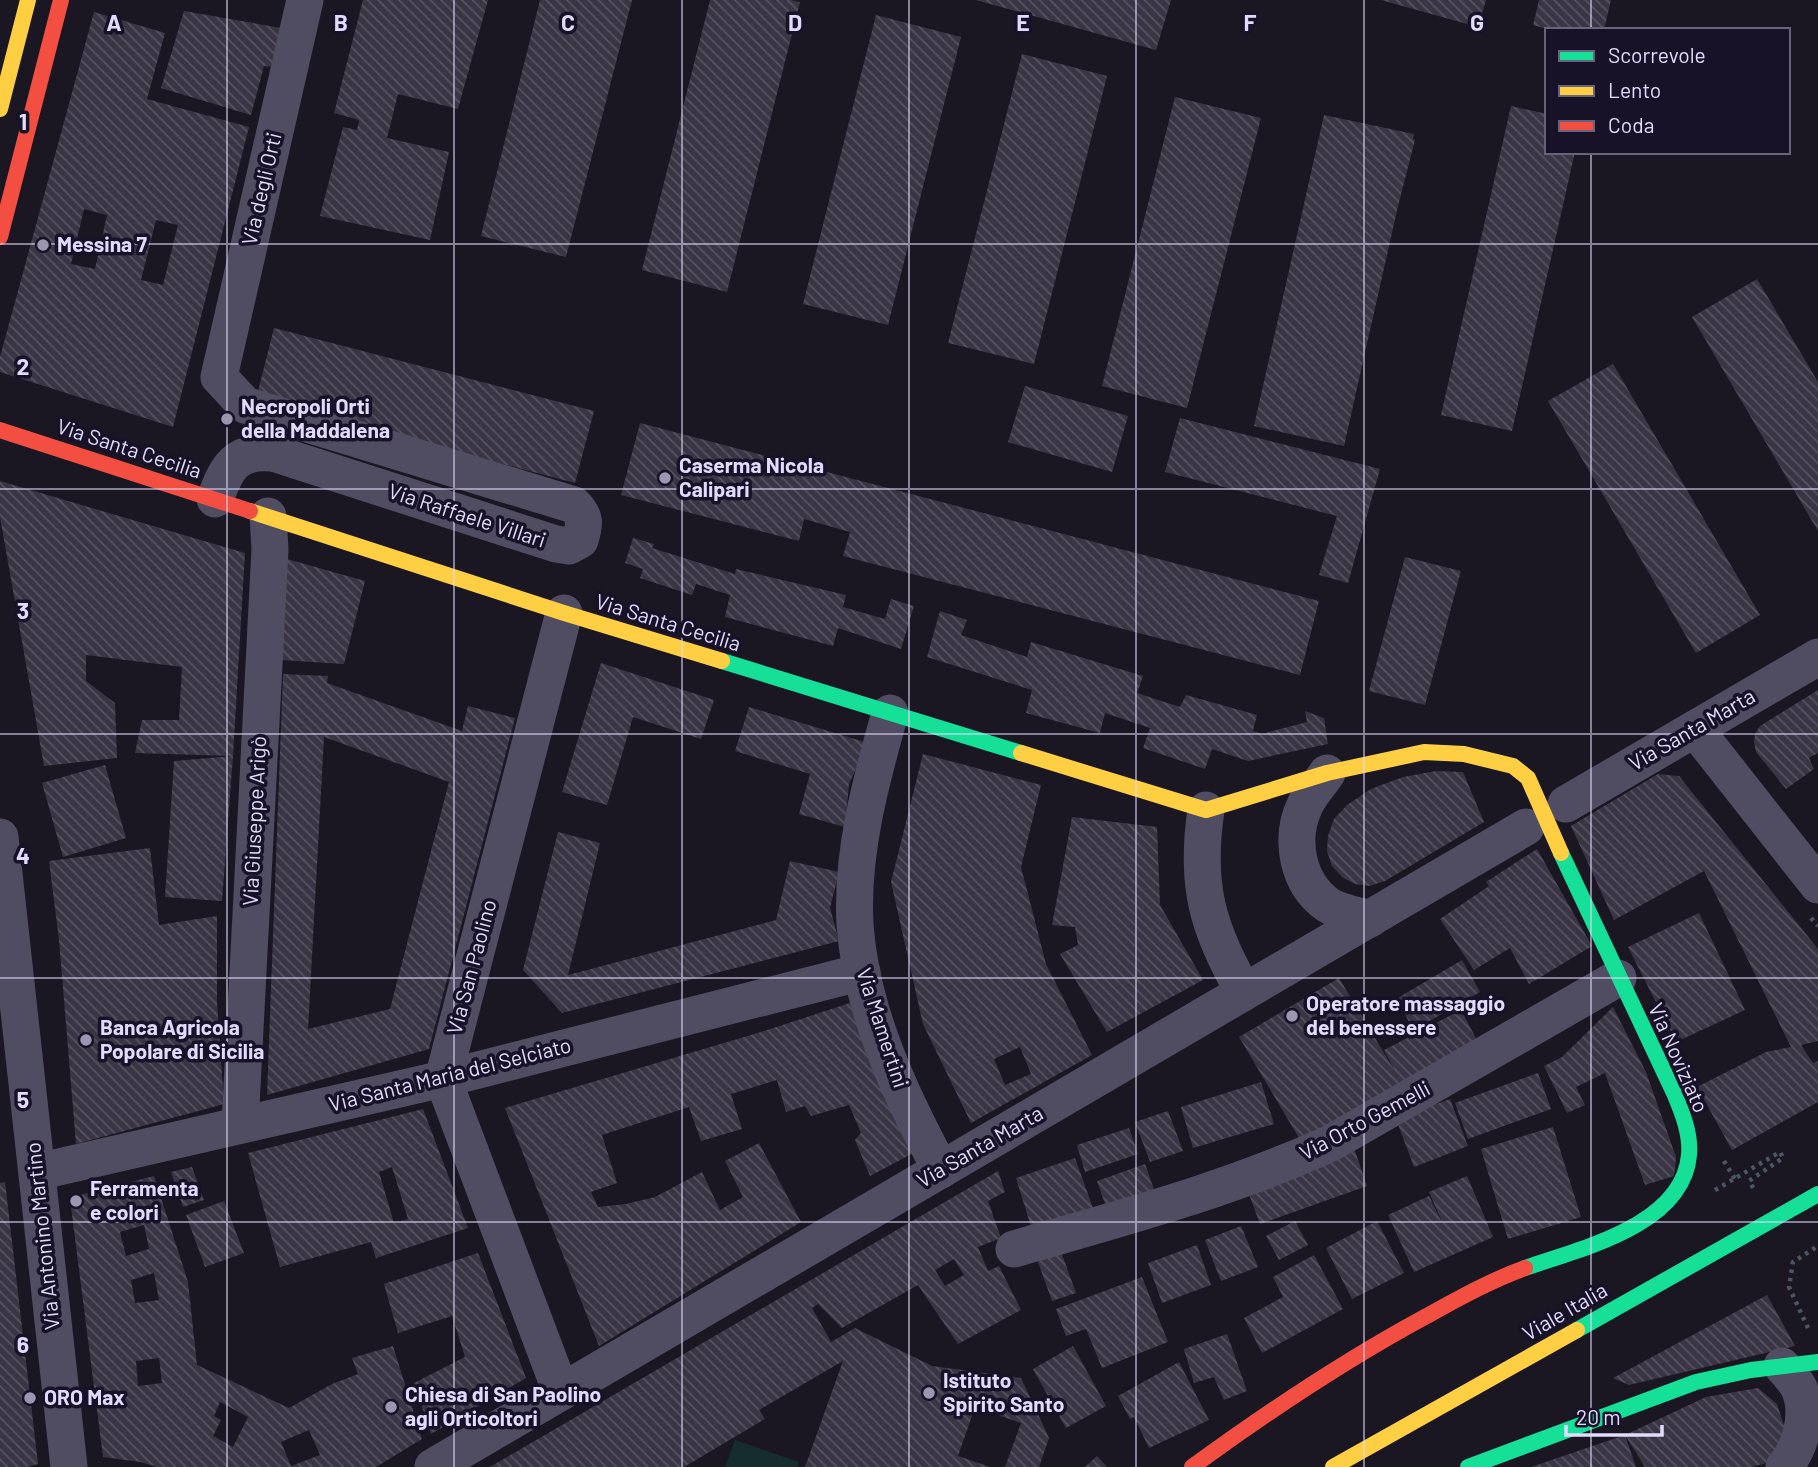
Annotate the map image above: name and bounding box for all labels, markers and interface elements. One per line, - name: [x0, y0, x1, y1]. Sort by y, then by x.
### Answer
- text: A: [106, 8, 122, 36]
- text: B: [334, 8, 348, 36]
- text: C: [561, 8, 575, 36]
- text: D: [788, 8, 802, 36]
- text: E: [1016, 8, 1030, 36]
- text: F: [1244, 8, 1257, 36]
- text: G: [1470, 8, 1484, 36]
- legend: [1545, 28, 1790, 154]
- text: Scorrevole: [1608, 42, 1706, 67]
- text: Lento: [1608, 77, 1661, 102]
- text: 1: [19, 107, 27, 135]
- text: Coda: [1608, 112, 1654, 137]
- street label: Via degli Orti: [235, 130, 286, 247]
- place label: Messina 7: [57, 231, 147, 256]
- marker: Messina 7: [35, 237, 51, 253]
- text: 2: [17, 352, 29, 380]
- place label: Necropoli Orti della Maddalena: [241, 393, 390, 442]
- marker: Necropoli Orti della Maddalena: [219, 411, 235, 427]
- street label: Via Santa Cecilia: [54, 412, 205, 483]
- place label: Caserma Nicola Calipari: [679, 452, 824, 501]
- marker: Caserma Nicola Calipari: [657, 470, 673, 486]
- street label: Via Raffaele Villari: [386, 477, 549, 552]
- street label: Via Santa Cecilia: [593, 588, 744, 656]
- text: 3: [17, 596, 29, 624]
- street label: Via Santa Marta: [1624, 682, 1759, 775]
- street label: Via Giuseppe Arigò: [237, 735, 270, 907]
- text: 4: [16, 841, 30, 869]
- street label: Via San Paolino: [441, 896, 501, 1037]
- street label: Via Mamertini: [852, 965, 915, 1091]
- place label: Operatore massaggio del benessere: [1306, 990, 1505, 1039]
- street label: Via Noviziato: [1644, 999, 1715, 1116]
- marker: Operatore massaggio del benessere: [1284, 1008, 1300, 1024]
- place label: Banca Agricola Popolare di Sicilia: [100, 1014, 264, 1063]
- street label: Via Santa Maria del Selciato: [326, 1031, 573, 1116]
- marker: Banca Agricola Popolare di Sicilia: [78, 1032, 94, 1048]
- street label: Via Orto Gemelli: [1295, 1075, 1434, 1165]
- text: 5: [17, 1085, 29, 1113]
- street label: Via Santa Marta: [912, 1099, 1047, 1192]
- street label: Via Antonino Martino: [19, 1141, 64, 1331]
- place label: Ferramenta e colori: [90, 1175, 199, 1224]
- marker: Ferramenta e colori: [68, 1193, 84, 1209]
- street label: Viale Italia: [1518, 1277, 1611, 1345]
- text: 6: [17, 1330, 29, 1358]
- place label: Istituto Spirito Santo: [943, 1367, 1064, 1416]
- place label: Chiesa di San Paolino agli Orticoltori: [405, 1381, 601, 1430]
- place label: ORO Max: [44, 1384, 125, 1409]
- marker: Istituto Spirito Santo: [921, 1385, 937, 1401]
- marker: ORO Max: [22, 1390, 38, 1406]
- scale bar: [1566, 1394, 1662, 1438]
- marker: Chiesa di San Paolino agli Orticoltori: [383, 1399, 399, 1415]
- text: 20 m: [1576, 1404, 1621, 1429]

